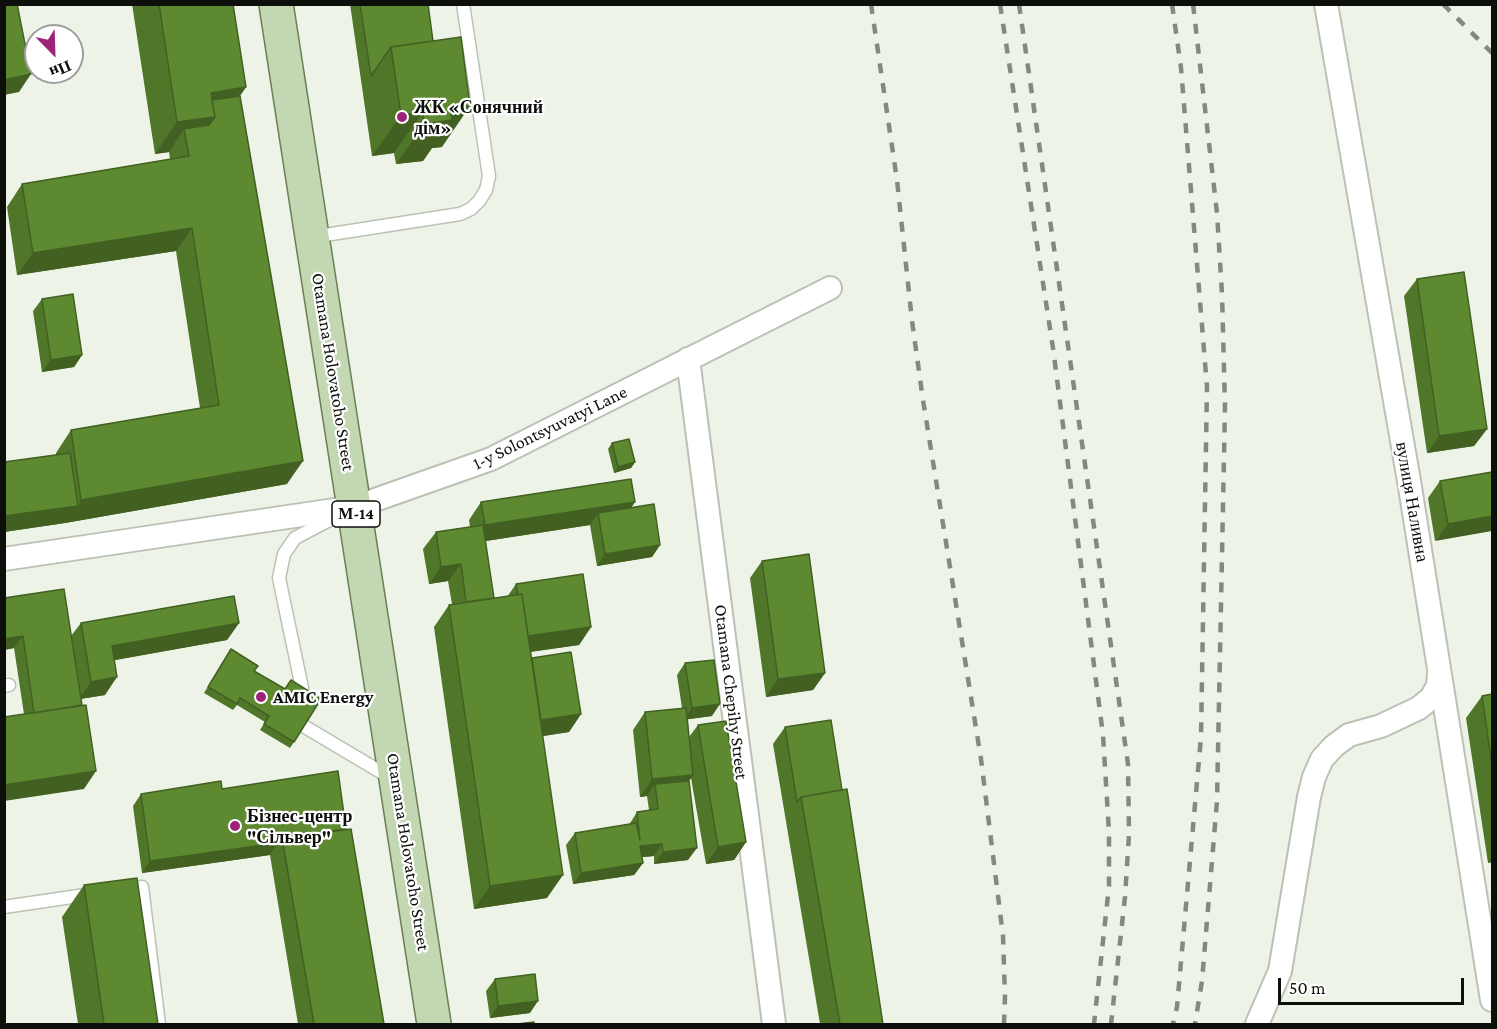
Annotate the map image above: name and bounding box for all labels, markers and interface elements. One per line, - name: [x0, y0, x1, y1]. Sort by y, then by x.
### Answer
- north arrow: [24, 24, 84, 84]
- text: Пн: [47, 57, 74, 81]
- place label: ЖК «Сонячний дім»: [414, 96, 543, 138]
- marker: ЖК «Сонячний дім»: [395, 110, 409, 124]
- street label: Otamana Holovatoho Street: [307, 271, 359, 473]
- street label: 1-y Solontsyuvatyi Lane: [469, 381, 631, 475]
- street label: вулиця Наливна: [1391, 440, 1433, 564]
- road number: М-14: [332, 501, 380, 527]
- street label: Otamana Chepihy Street: [710, 603, 752, 781]
- place label: AMIC Energy: [273, 686, 374, 708]
- marker: AMIC Energy: [254, 690, 268, 704]
- street label: Otamana Holovatoho Street: [382, 751, 434, 953]
- place label: Бізнес-центр "Сільвер": [247, 805, 352, 848]
- marker: Бізнес-центр "Сільвер": [228, 819, 242, 833]
- scale bar: [1281, 966, 1467, 1004]
- text: 50 m: [1289, 978, 1326, 998]

